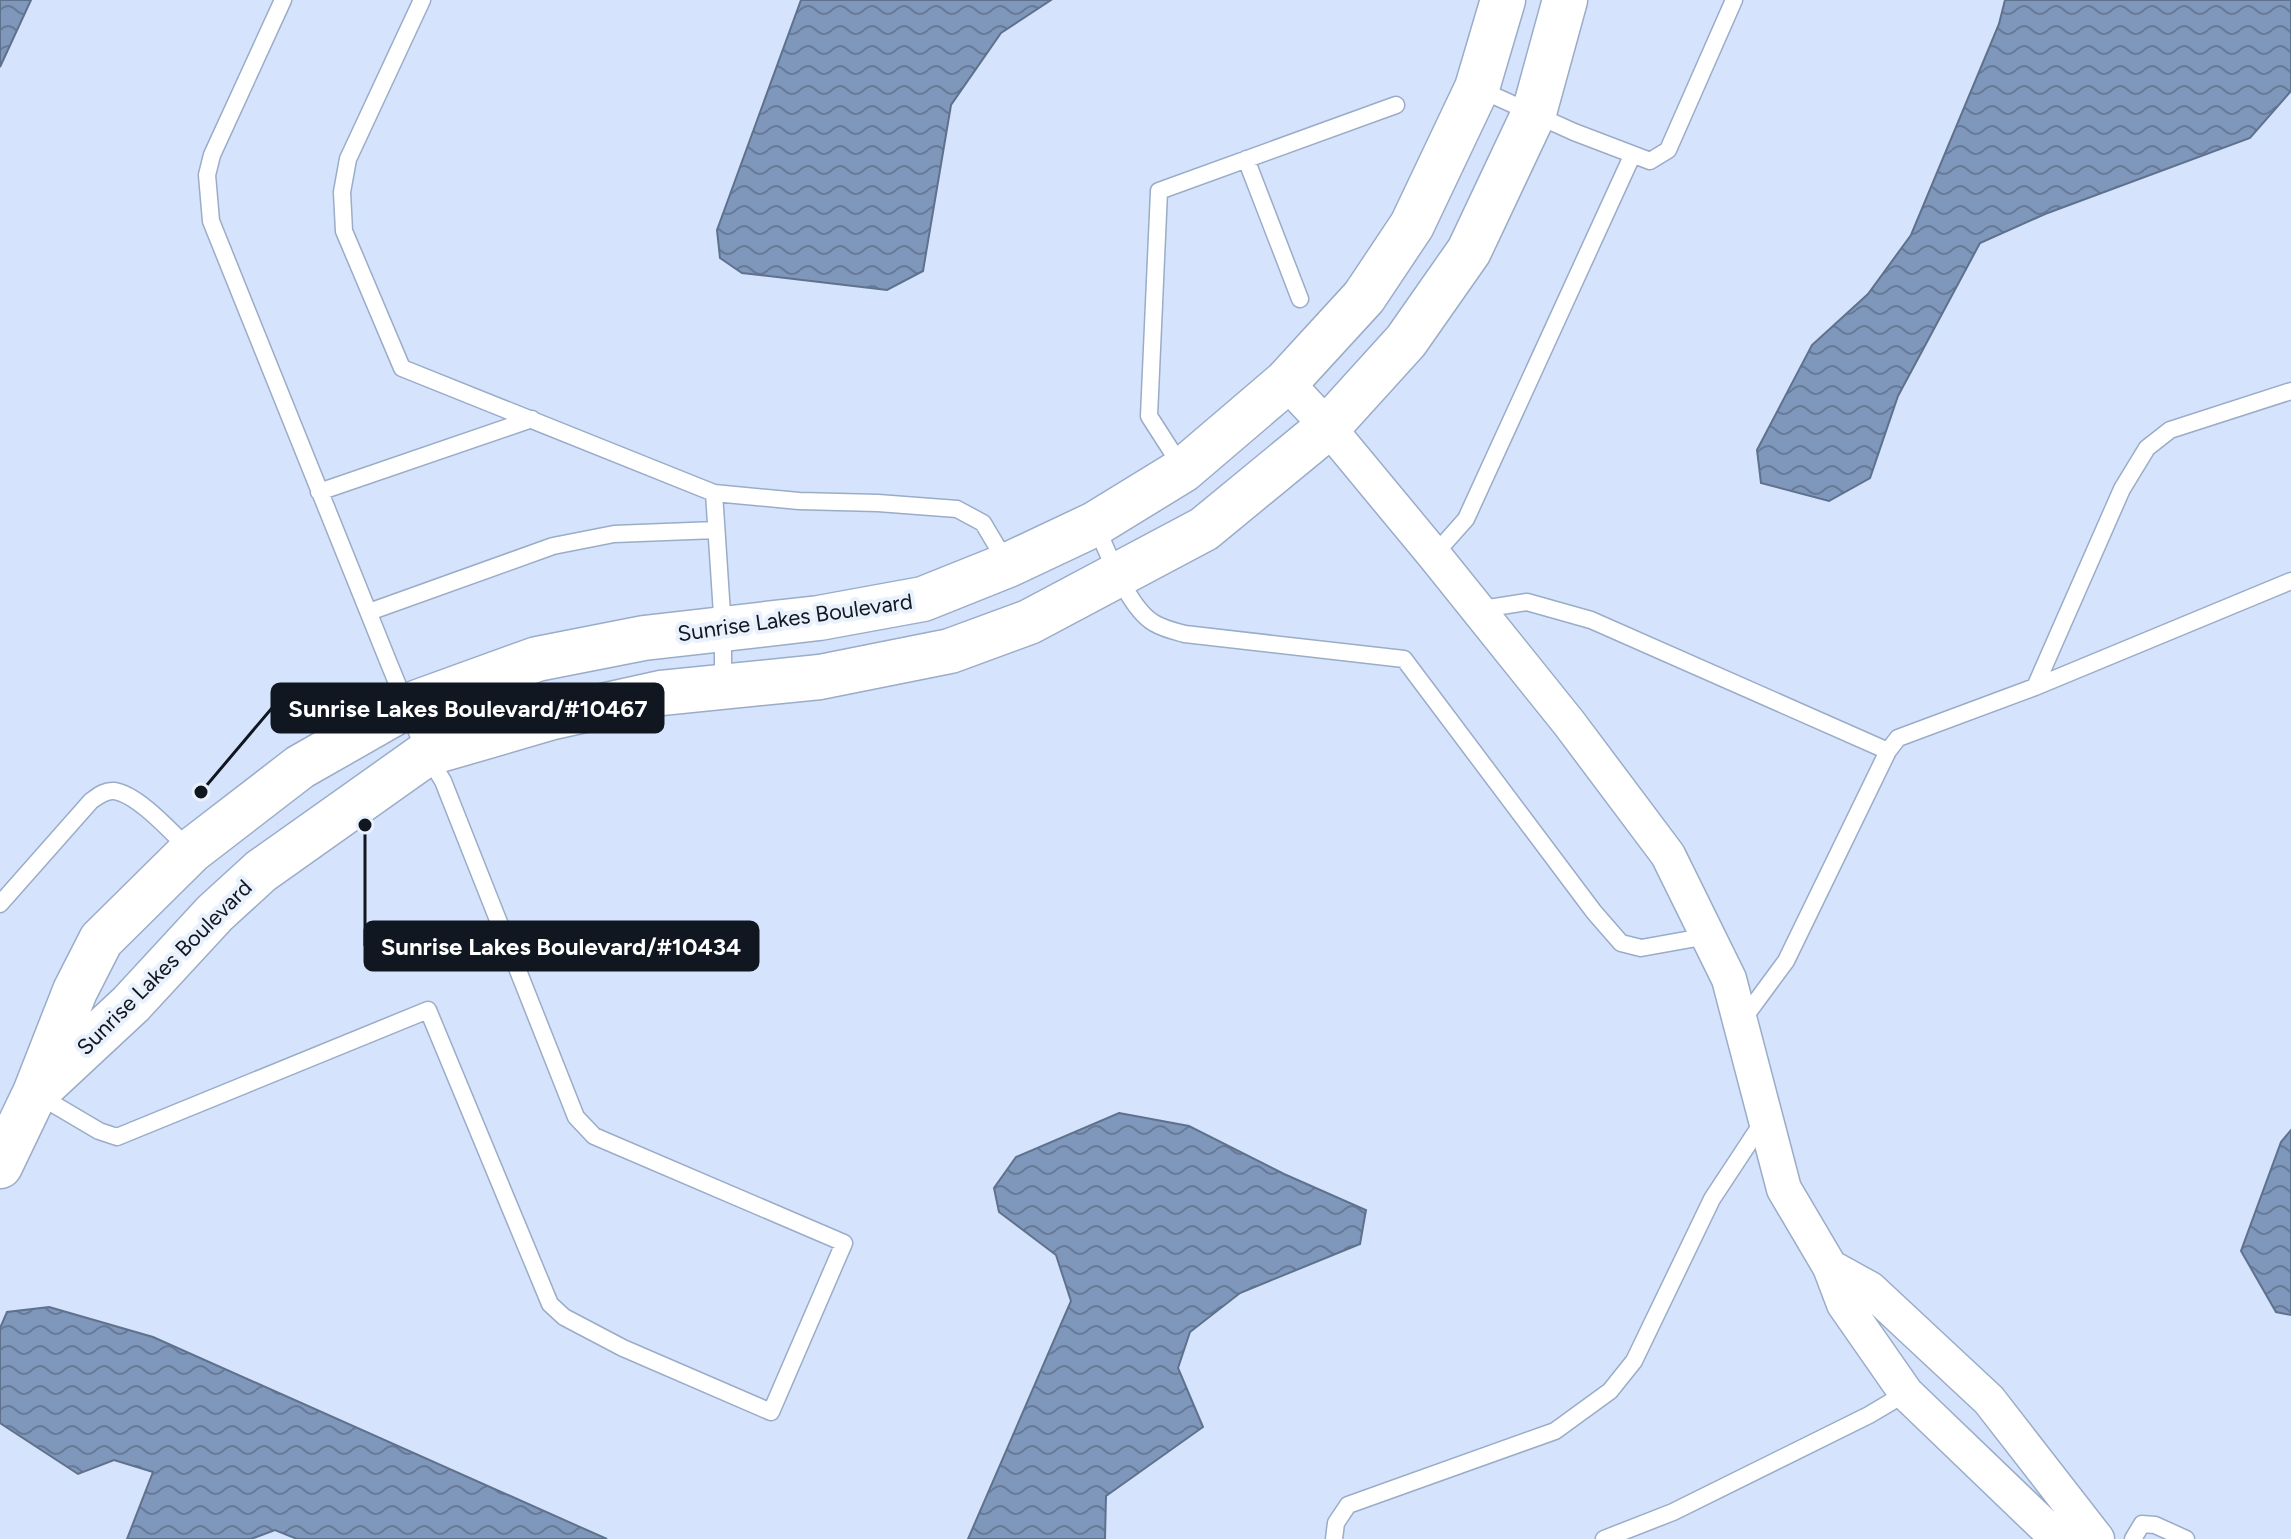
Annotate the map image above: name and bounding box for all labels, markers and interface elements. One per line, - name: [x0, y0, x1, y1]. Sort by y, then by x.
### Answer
- street label: Sunrise Lakes Boulevard: [676, 588, 914, 647]
- callout: Sunrise Lakes Boulevard/#10467: [272, 684, 663, 732]
- text: Sunrise Lakes Boulevard/#10467: [288, 694, 648, 723]
- street label: Sunrise Lakes Boulevard: [71, 874, 258, 1061]
- callout: Sunrise Lakes Boulevard/#10434: [365, 922, 758, 970]
- text: Sunrise Lakes Boulevard/#10434: [381, 932, 741, 961]

